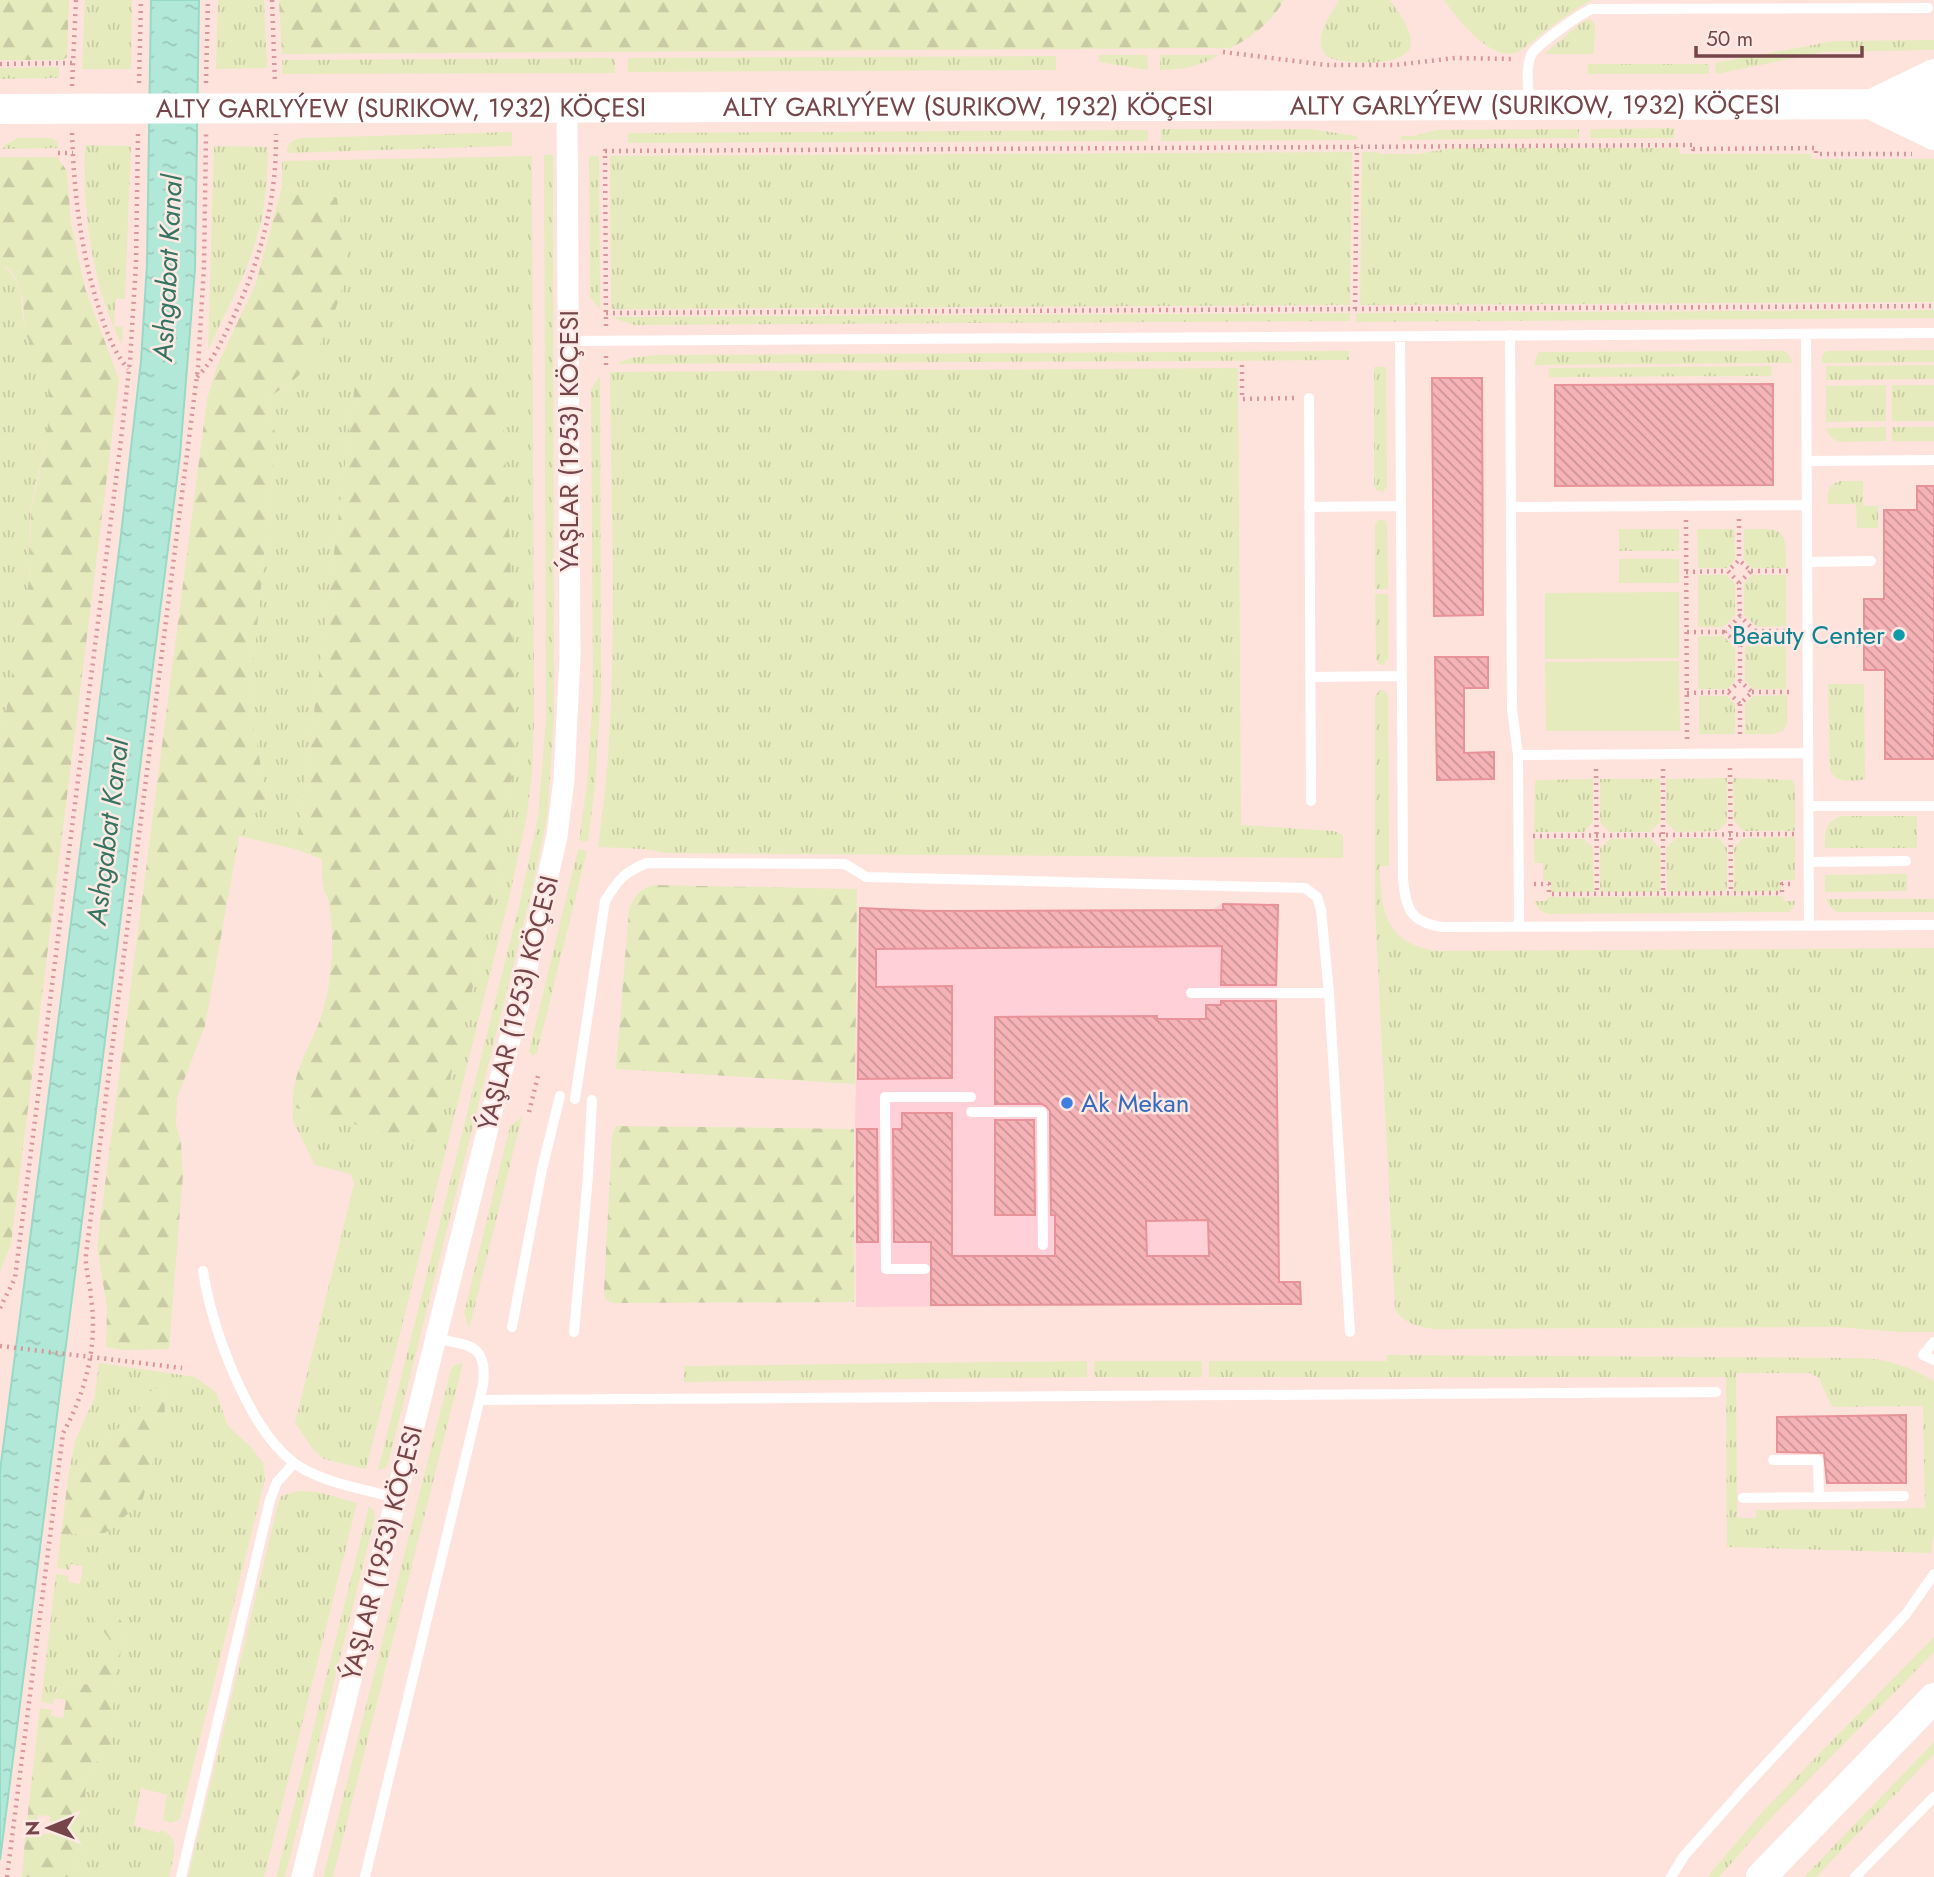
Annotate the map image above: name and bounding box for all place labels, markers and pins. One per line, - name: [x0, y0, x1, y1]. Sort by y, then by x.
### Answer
- place label: Beauty Center: [1732, 616, 1885, 654]
- marker: Beauty Center: [1891, 627, 1907, 643]
- place label: Ak Mekan: [1081, 1084, 1189, 1122]
- marker: Ak Mekan: [1059, 1095, 1075, 1111]

